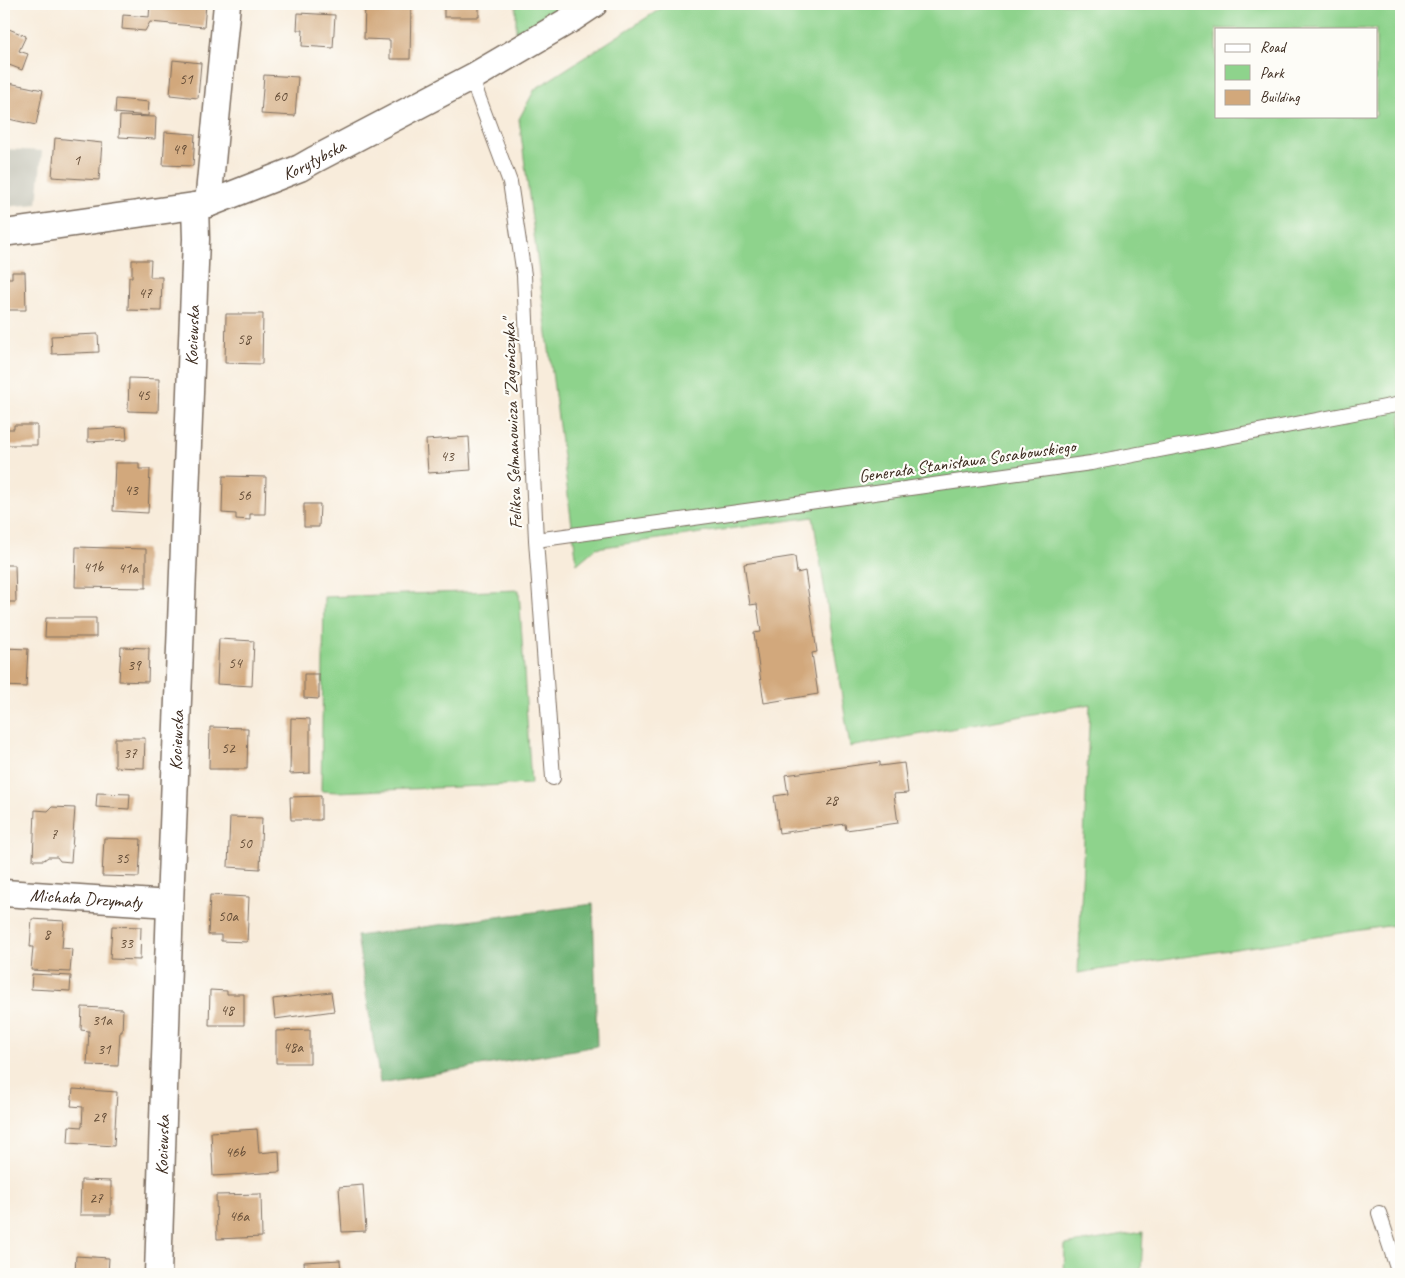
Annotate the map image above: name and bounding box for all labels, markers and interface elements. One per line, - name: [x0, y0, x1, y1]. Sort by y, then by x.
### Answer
- legend: [1215, 28, 1378, 118]
- text: Road: [1260, 38, 1287, 57]
- text: Park: [1260, 64, 1285, 83]
- house number: 51: [179, 70, 194, 89]
- house number: 60: [273, 87, 288, 106]
- text: Building: [1260, 88, 1300, 107]
- street label: Korytybska: [280, 134, 350, 185]
- house number: 49: [172, 140, 187, 159]
- house number: 1: [74, 151, 82, 170]
- house number: 47: [138, 284, 153, 303]
- street label: Kociewska: [180, 304, 204, 366]
- street label: Feliksa Selmanowicza "Zagończyka": [497, 315, 527, 529]
- house number: 58: [237, 330, 252, 349]
- house number: 45: [136, 386, 151, 405]
- street label: Generała Stanisława Sosabowskiego: [857, 435, 1078, 487]
- house number: 43: [440, 447, 455, 466]
- house number: 43: [124, 481, 139, 500]
- house number: 56: [237, 486, 252, 505]
- house number: 41b: [83, 558, 104, 577]
- house number: 41a: [118, 559, 139, 578]
- house number: 54: [228, 654, 243, 673]
- house number: 39: [127, 656, 142, 675]
- street label: Kociewska: [164, 709, 189, 771]
- house number: 52: [221, 739, 236, 758]
- house number: 37: [123, 744, 138, 763]
- house number: 28: [824, 791, 839, 810]
- house number: 7: [51, 825, 59, 844]
- house number: 50: [238, 834, 253, 853]
- house number: 35: [115, 849, 130, 868]
- street label: Michała Drzymały: [29, 884, 144, 913]
- house number: 50a: [218, 907, 239, 926]
- house number: 8: [44, 925, 52, 944]
- house number: 33: [119, 934, 134, 953]
- house number: 48: [220, 1001, 235, 1020]
- house number: 31a: [92, 1011, 113, 1030]
- house number: 48a: [283, 1038, 304, 1057]
- house number: 31: [97, 1040, 112, 1059]
- house number: 29: [92, 1108, 107, 1127]
- street label: Kociewska: [150, 1114, 174, 1175]
- house number: 46b: [225, 1143, 246, 1162]
- house number: 27: [89, 1189, 104, 1208]
- house number: 46a: [229, 1207, 250, 1226]

